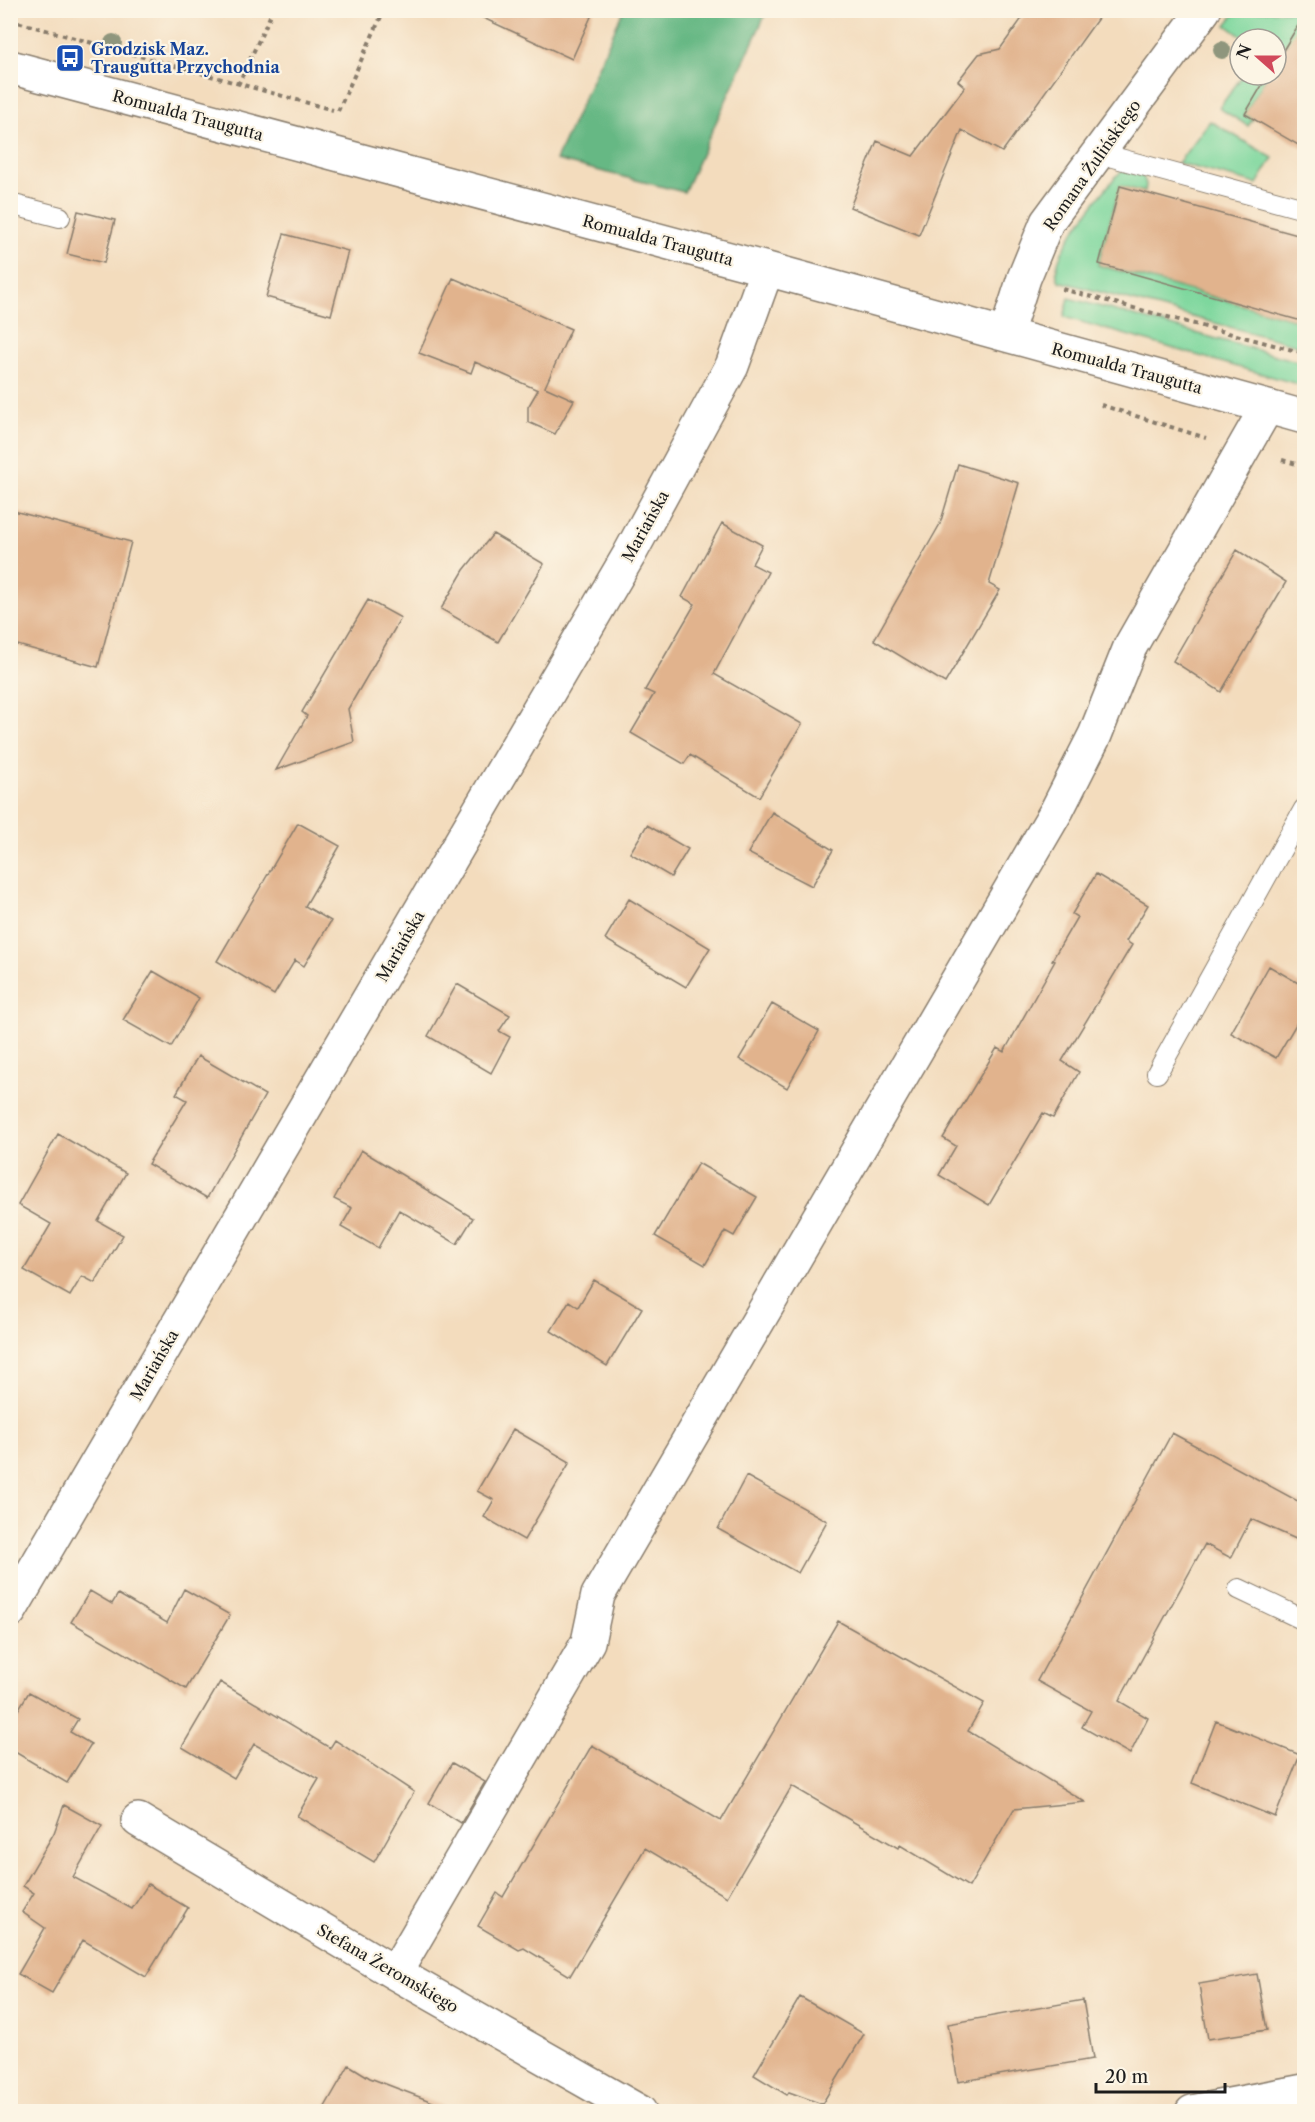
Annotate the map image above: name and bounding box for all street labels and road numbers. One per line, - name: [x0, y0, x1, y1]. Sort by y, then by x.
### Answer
- street label: Romualda Traugutta: [110, 85, 266, 145]
- street label: Romana Żulińskiego: [1039, 95, 1145, 234]
- street label: Romualda Traugutta: [580, 210, 736, 270]
- street label: Romualda Traugutta: [1049, 338, 1205, 398]
- street label: Mariańska: [617, 486, 673, 565]
- street label: Mariańska: [372, 906, 429, 985]
- street label: Mariańska: [126, 1325, 183, 1404]
- street label: Stefana Żeromskiego: [314, 1919, 462, 2017]

